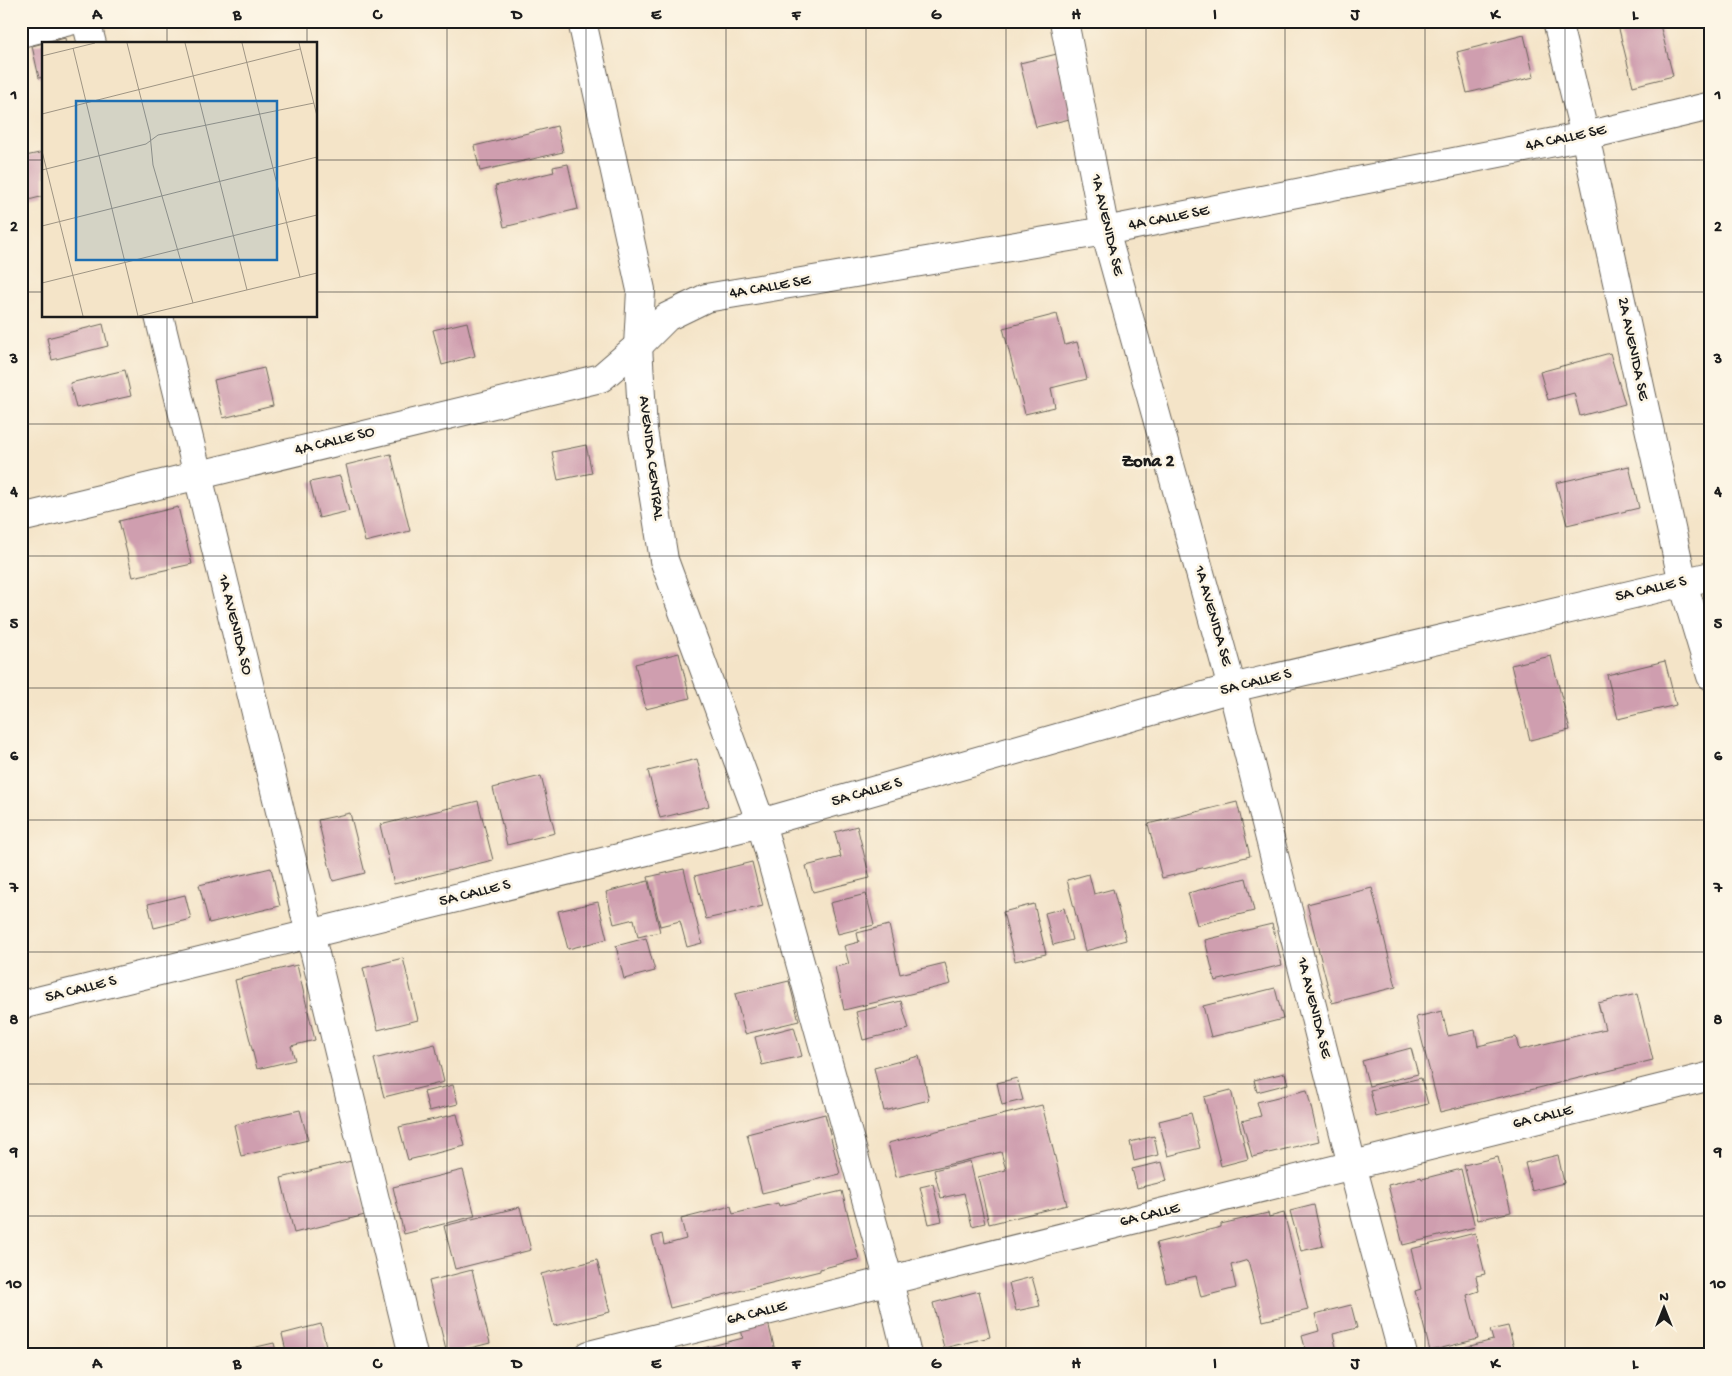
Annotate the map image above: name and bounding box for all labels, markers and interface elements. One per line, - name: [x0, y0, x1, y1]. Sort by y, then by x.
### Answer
- text: A: [91, 7, 103, 26]
- text: B: [232, 7, 242, 26]
- text: C: [372, 7, 383, 26]
- text: D: [510, 7, 523, 26]
- text: E: [651, 7, 662, 26]
- text: F: [791, 7, 802, 26]
- text: G: [931, 7, 942, 26]
- text: H: [1071, 7, 1081, 26]
- text: I: [1213, 7, 1217, 26]
- text: J: [1350, 7, 1361, 26]
- text: K: [1490, 7, 1502, 26]
- text: L: [1632, 7, 1639, 26]
- inset map: [42, 42, 318, 318]
- text: 1: [10, 87, 17, 106]
- text: 1: [1714, 87, 1721, 106]
- street label: 4A CALLE SE: [1524, 121, 1609, 157]
- street label: 1A AVENIDA SE: [1085, 172, 1127, 278]
- street label: 4A CALLE SE: [1127, 202, 1212, 236]
- text: 2: [10, 219, 18, 238]
- text: 2: [1714, 219, 1722, 238]
- street label: 4A CALLE SE: [728, 271, 813, 304]
- street label: 2A AVENIDA SE: [1612, 296, 1652, 403]
- text: 3: [9, 351, 18, 370]
- text: 3: [1713, 351, 1722, 370]
- street label: AVENIDA CENTRAL: [633, 395, 667, 522]
- street label: 4A CALLE SO: [293, 423, 377, 461]
- district label: Zona 2: [1122, 452, 1174, 473]
- text: 4: [9, 484, 18, 503]
- text: 4: [1713, 484, 1722, 503]
- street label: 1A AVENIDA SE: [1188, 563, 1236, 669]
- street label: 1A AVENIDA SO: [212, 572, 256, 678]
- street label: 5A CALLE S: [1613, 572, 1689, 607]
- text: 5: [10, 616, 19, 635]
- text: 5: [1714, 616, 1723, 635]
- street label: 5A CALLE S: [1218, 665, 1294, 701]
- text: 6: [10, 748, 19, 767]
- text: 6: [1714, 748, 1723, 767]
- street label: 5A CALLE S: [829, 774, 905, 812]
- street label: 5A CALLE S: [437, 876, 513, 912]
- text: 7: [9, 880, 19, 899]
- text: 7: [1713, 880, 1723, 899]
- street label: 1A AVENIDA SE: [1291, 955, 1335, 1061]
- street label: 5A CALLE S: [43, 972, 119, 1008]
- text: 8: [10, 1012, 19, 1031]
- text: 8: [1714, 1012, 1723, 1031]
- street label: 6A CALLE: [1511, 1101, 1576, 1135]
- text: 9: [9, 1144, 18, 1163]
- text: 9: [1713, 1144, 1722, 1163]
- street label: 6A CALLE: [1118, 1199, 1183, 1233]
- text: 10: [5, 1276, 22, 1295]
- text: 10: [1709, 1276, 1726, 1295]
- north arrow: [1640, 1284, 1690, 1334]
- text: N: [1659, 1289, 1669, 1306]
- street label: 6A CALLE: [725, 1297, 790, 1331]
- text: A: [91, 1356, 103, 1375]
- text: B: [232, 1356, 242, 1375]
- text: C: [372, 1356, 383, 1375]
- text: D: [510, 1356, 523, 1375]
- text: E: [651, 1356, 662, 1375]
- text: F: [791, 1356, 802, 1375]
- text: G: [931, 1356, 942, 1375]
- text: H: [1071, 1356, 1081, 1375]
- text: I: [1213, 1356, 1217, 1375]
- text: J: [1350, 1356, 1361, 1375]
- text: K: [1490, 1356, 1502, 1375]
- text: L: [1632, 1356, 1639, 1375]

